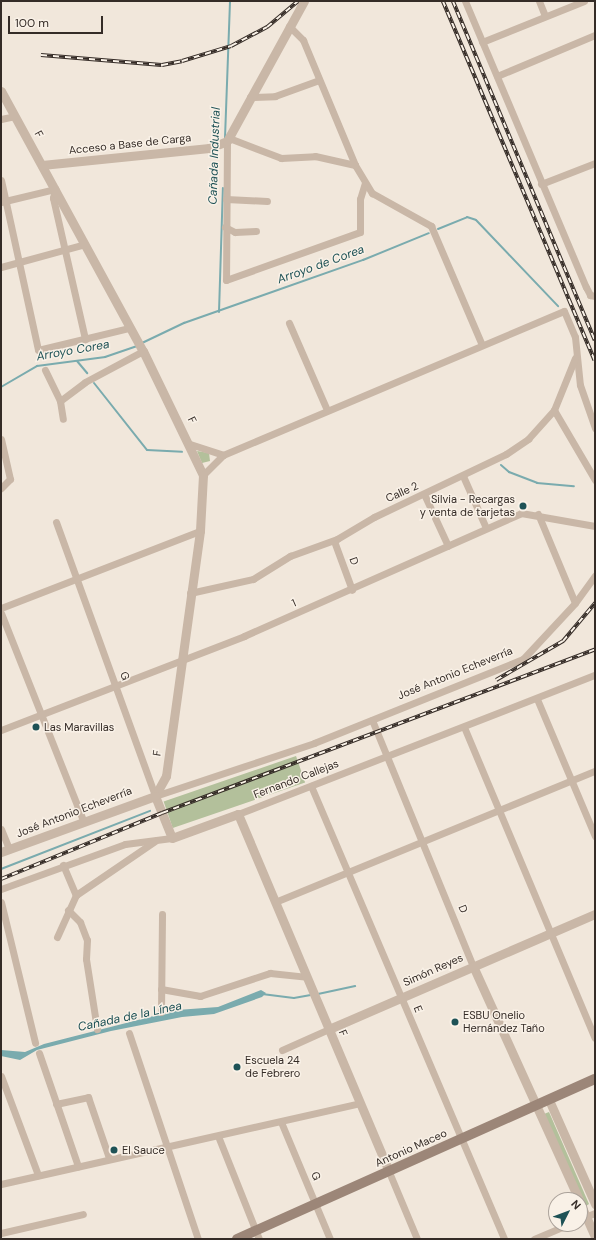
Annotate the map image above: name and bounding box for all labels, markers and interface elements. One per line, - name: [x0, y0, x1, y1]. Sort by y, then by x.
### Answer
- scale bar: [10, 8, 105, 34]
- text: 100 m: [15, 15, 49, 31]
- water label: Cañada Industrial: [206, 107, 224, 205]
- street label: F: [32, 128, 46, 140]
- street label: Acceso a Base de Carga: [68, 131, 192, 157]
- water label: Arroyo de Corea: [276, 243, 366, 287]
- water label: Arroyo Corea: [35, 337, 111, 365]
- street label: F: [185, 414, 199, 426]
- street label: Calle 2: [384, 479, 420, 505]
- place label: Silvia - Recargas y venta de tarjetas: [420, 493, 515, 519]
- marker: Silvia - Recargas y venta de tarjetas: [518, 501, 528, 511]
- street label: D: [347, 555, 361, 567]
- street label: 1: [290, 596, 298, 610]
- street label: José Antonio Echeverría: [396, 644, 514, 702]
- street label: G: [117, 670, 133, 682]
- place label: Las Maravillas: [44, 720, 114, 734]
- marker: Las Maravillas: [31, 722, 41, 732]
- street label: F: [150, 749, 164, 757]
- street label: Fernando Callejas: [252, 757, 340, 801]
- street label: José Antonio Echeverría: [14, 784, 134, 840]
- street label: D: [455, 903, 471, 915]
- street label: Simón Reyes: [401, 951, 465, 989]
- water label: Cañada de la Línea: [77, 999, 183, 1035]
- street label: E: [411, 1004, 425, 1014]
- place label: ESBU Onelio Hernández Taño: [463, 1009, 545, 1035]
- marker: ESBU Onelio Hernández Taño: [450, 1017, 460, 1027]
- street label: F: [336, 1028, 350, 1038]
- place label: Escuela 24 de Febrero: [245, 1054, 300, 1080]
- marker: Escuela 24 de Febrero: [232, 1062, 242, 1072]
- street label: Antonio Maceo: [373, 1126, 449, 1170]
- place label: El Sauce: [122, 1143, 165, 1157]
- marker: El Sauce: [109, 1145, 119, 1155]
- street label: G: [308, 1170, 324, 1182]
- north arrow: [548, 1192, 588, 1232]
- text: N: [568, 1197, 584, 1212]

